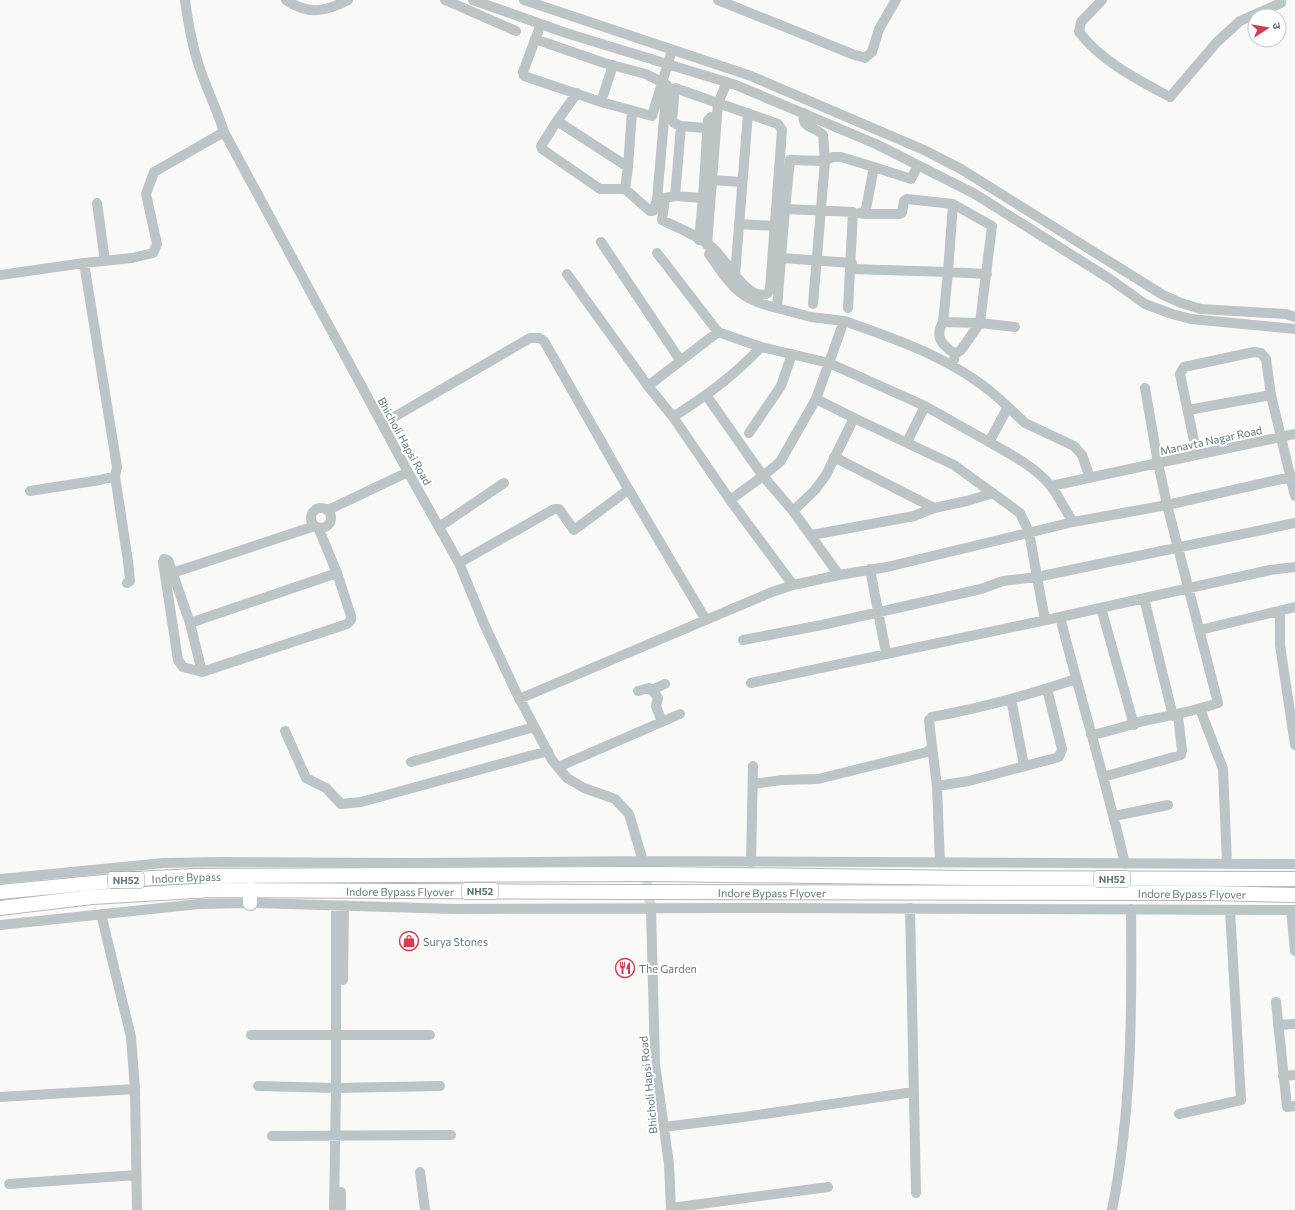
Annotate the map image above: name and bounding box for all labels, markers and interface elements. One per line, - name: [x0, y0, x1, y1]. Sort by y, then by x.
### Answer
- north arrow: [1247, 8, 1287, 48]
- text: उ: [1270, 21, 1284, 31]
- street label: Bhicholi Hapsi Road: [375, 395, 435, 487]
- street label: Manavta Nagar Road: [1159, 423, 1263, 457]
- street label: Indore Bypass: [151, 869, 221, 885]
- road number: NH52: [1094, 871, 1130, 887]
- road number: NH52: [108, 872, 144, 888]
- road number: NH52: [462, 883, 498, 899]
- street label: Indore Bypass Flyover: [346, 884, 455, 898]
- street label: Indore Bypass Flyover: [718, 886, 827, 899]
- street label: Indore Bypass Flyover: [1138, 886, 1247, 900]
- shop icon: Surya Stones: [398, 930, 420, 952]
- place label: Surya Stones: [423, 935, 488, 948]
- restaurant icon: The Garden: [614, 957, 636, 979]
- place label: The Garden: [639, 962, 697, 975]
- street label: Bhicholi Hapsi Road: [636, 1035, 660, 1135]

